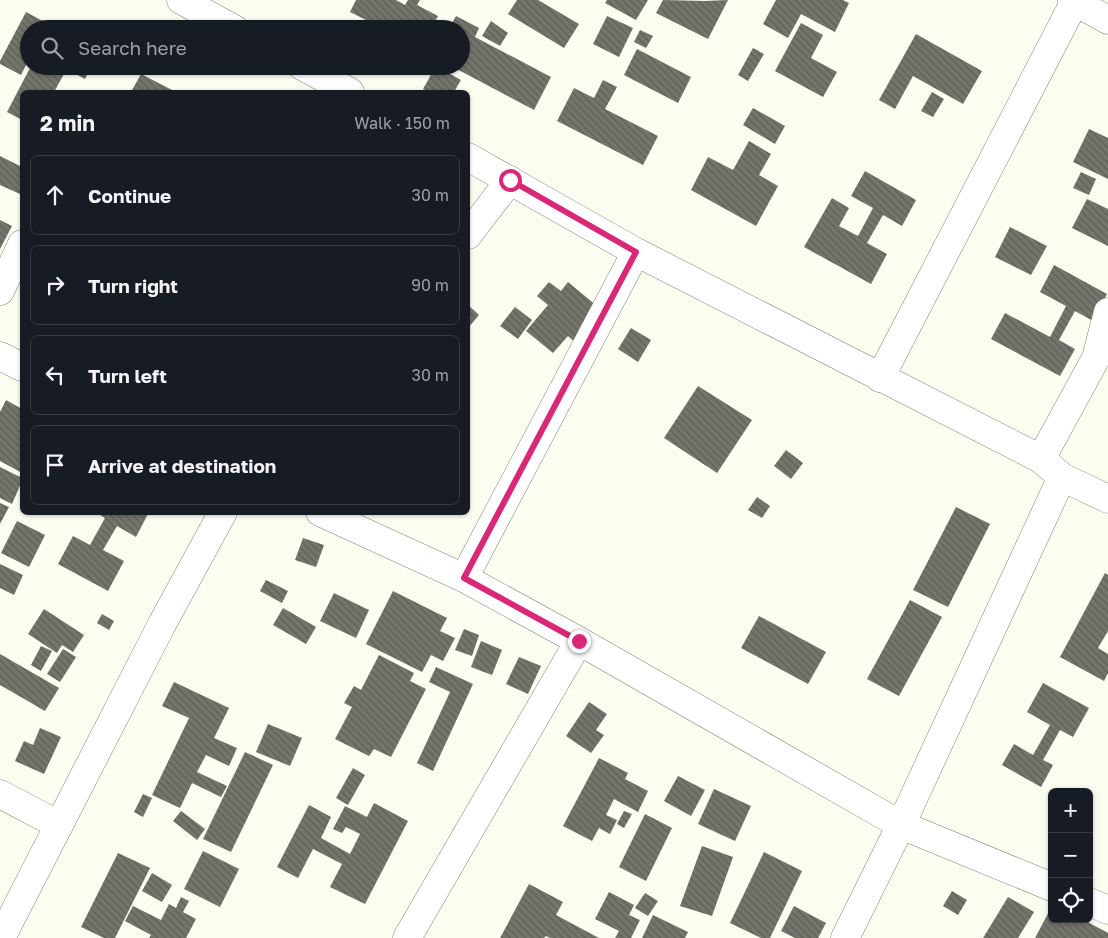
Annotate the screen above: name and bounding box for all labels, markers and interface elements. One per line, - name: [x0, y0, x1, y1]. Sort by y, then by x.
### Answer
- search box: [20, 20, 470, 75]
- icon: search: [38, 34, 66, 62]
- text: Search here: [78, 36, 187, 59]
- text: 2 min: [40, 110, 95, 136]
- text: Walk · 150 m: [354, 113, 450, 133]
- route start: [499, 169, 522, 192]
- icon: ahead: [41, 181, 69, 209]
- text: Continue: [88, 184, 171, 207]
- text: 30 m: [412, 185, 449, 205]
- icon: right: [41, 271, 69, 299]
- text: Turn right: [88, 274, 178, 297]
- text: 90 m: [411, 275, 449, 295]
- icon: left: [41, 361, 69, 389]
- text: Turn left: [88, 364, 167, 387]
- text: 30 m: [412, 365, 449, 385]
- icon: arrive: [41, 451, 69, 479]
- text: Arrive at destination: [88, 454, 276, 477]
- route end: [568, 630, 591, 653]
- map controls: [1048, 788, 1093, 923]
- button: +: [1048, 788, 1093, 833]
- button: −: [1048, 833, 1093, 878]
- button: locate: [1048, 878, 1093, 923]

